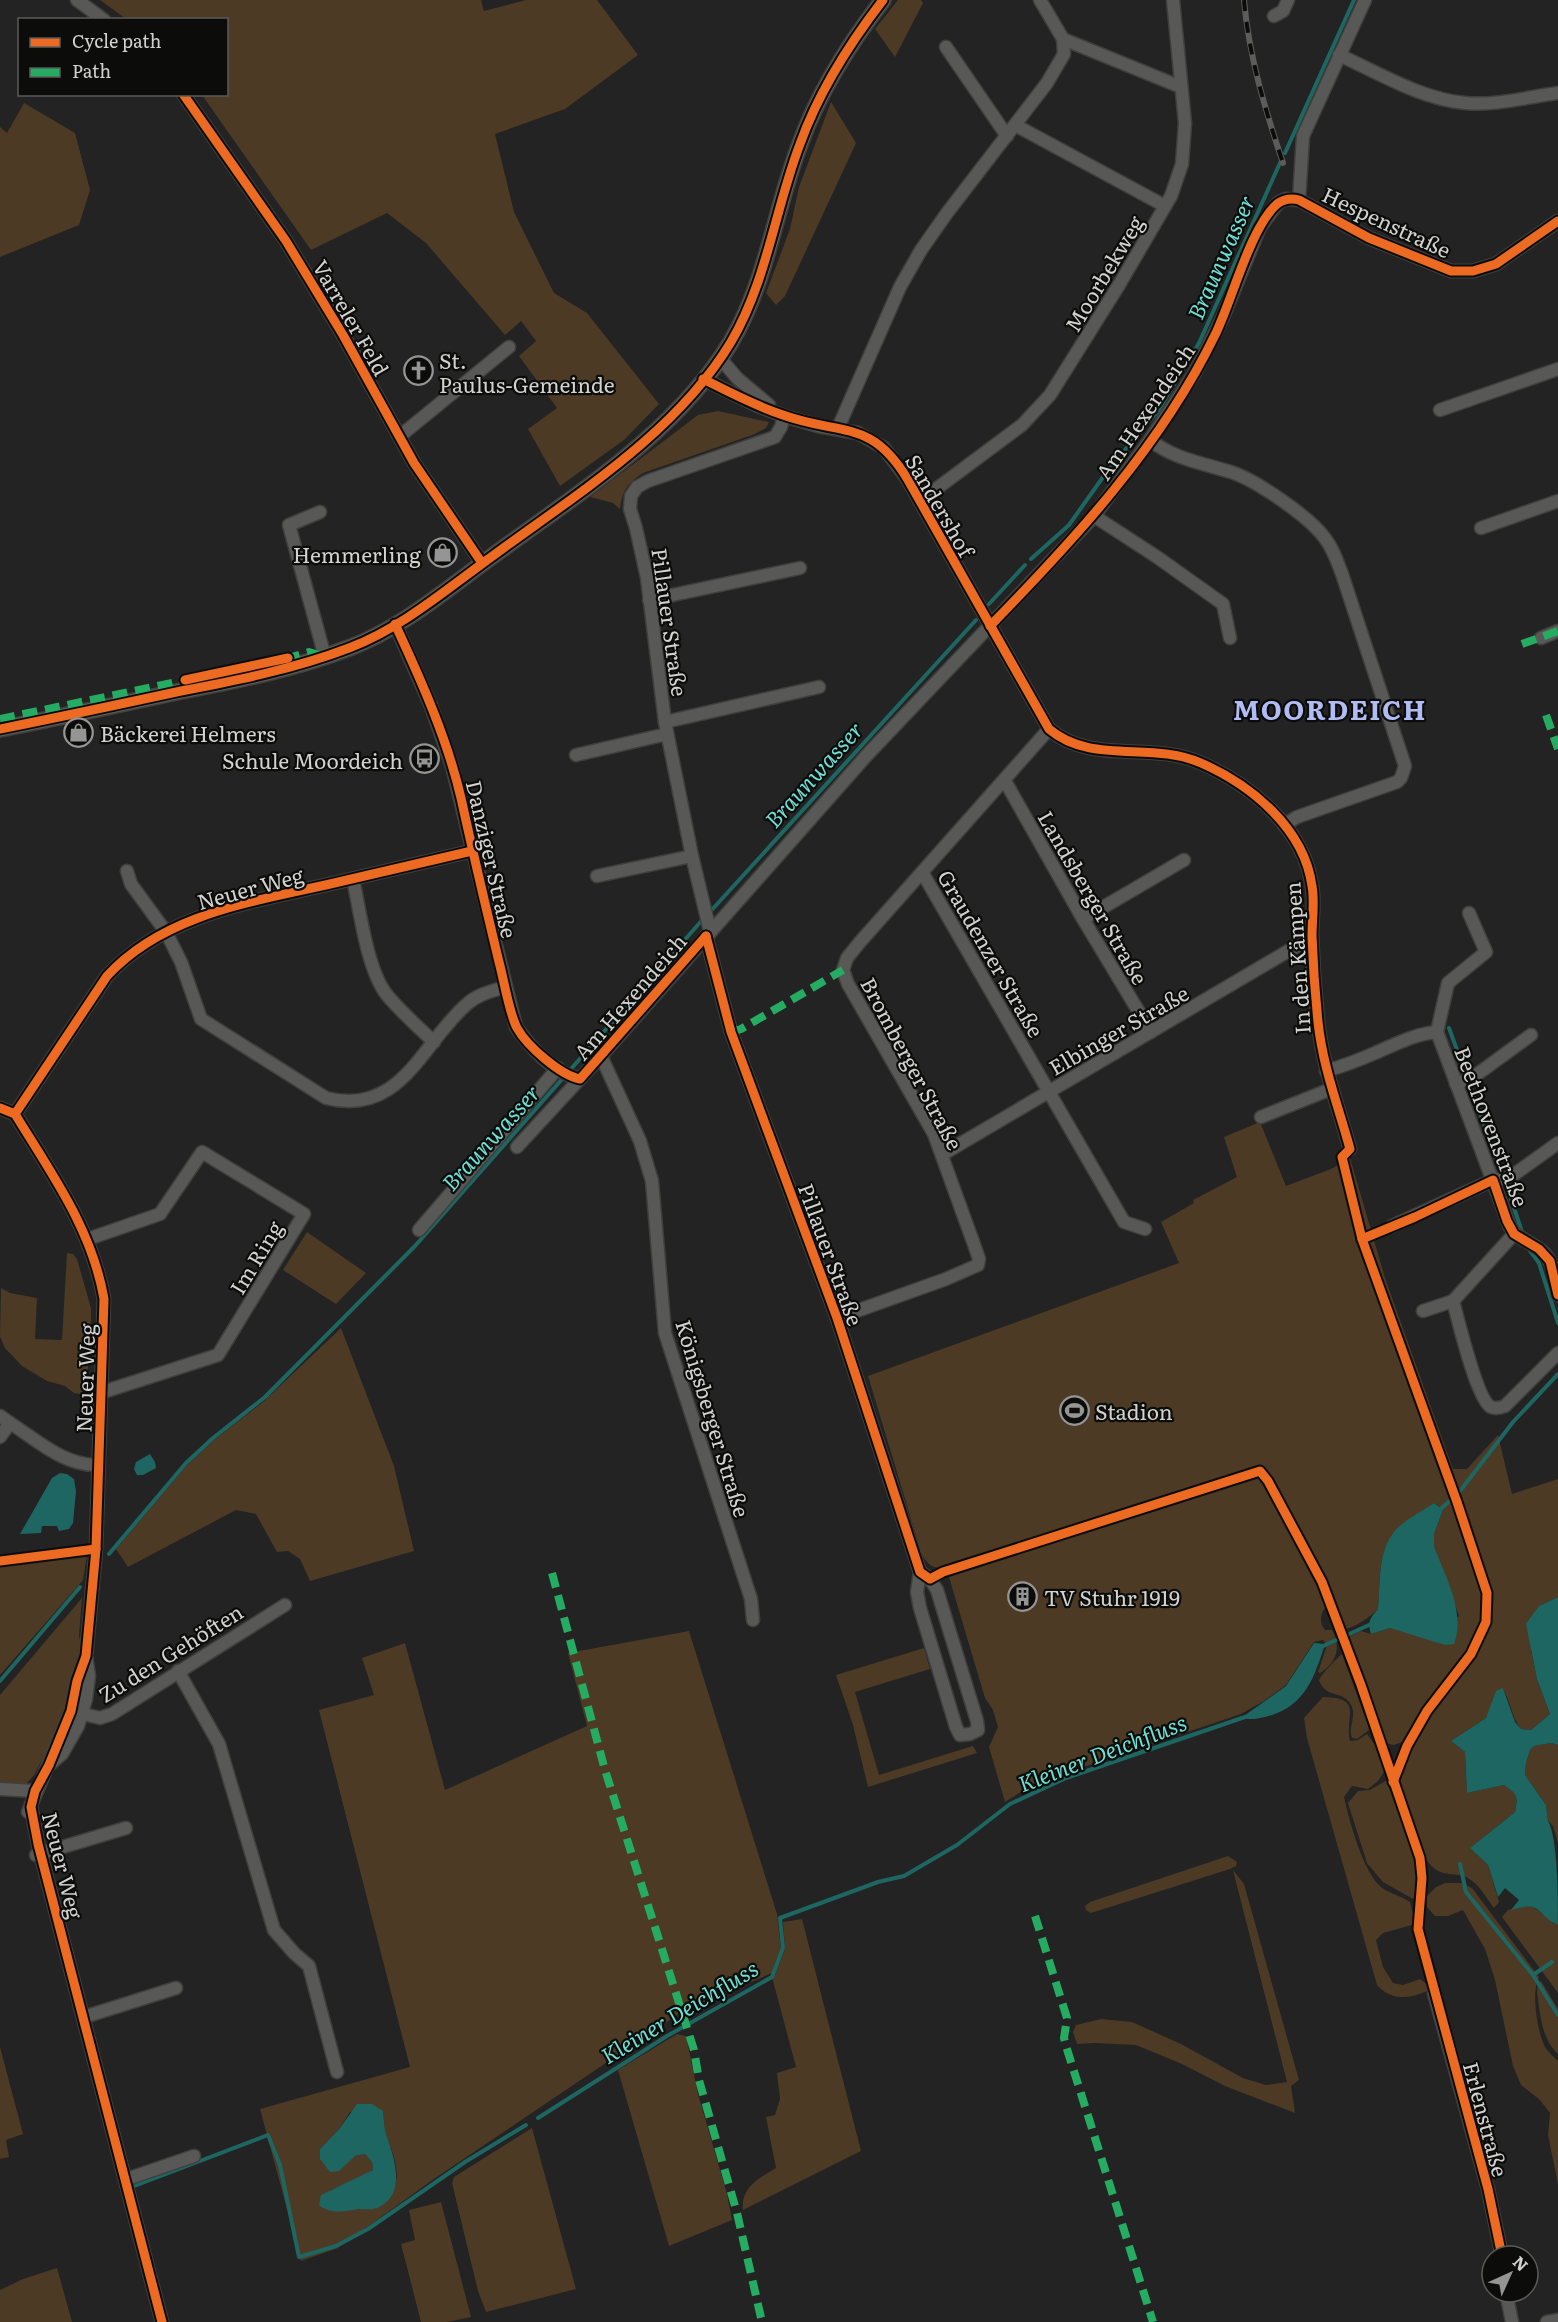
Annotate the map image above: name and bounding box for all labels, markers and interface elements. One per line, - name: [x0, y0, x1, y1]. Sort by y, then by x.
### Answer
- legend: [18, 18, 228, 96]
- text: Cycle path: [72, 27, 161, 54]
- text: Path: [72, 57, 111, 84]
- street label: Hespenstraße: [1318, 178, 1456, 264]
- water label: Braunwasser: [1178, 190, 1262, 324]
- street label: Moorbekweg: [1056, 209, 1150, 337]
- street label: Varreler Feld: [306, 253, 398, 381]
- street label: Am Hexendeich: [1087, 336, 1201, 485]
- place label: St. Paulus-Gemeinde: [439, 344, 615, 399]
- church icon: St. Paulus-Gemeinde: [402, 355, 434, 387]
- street label: Sandershof: [899, 448, 984, 564]
- shop icon: Hemmerling: [426, 537, 458, 569]
- place label: Hemmerling: [293, 538, 421, 569]
- street label: Pillauer Straße: [645, 546, 697, 698]
- district label: MOORDEICH: [1233, 688, 1427, 728]
- water label: Braunwasser: [756, 714, 870, 834]
- shop icon: Bäckerei Helmers: [63, 716, 95, 748]
- place label: Bäckerei Helmers: [100, 717, 276, 748]
- bus stop icon: Schule Moordeich: [408, 743, 440, 775]
- place label: Schule Moordeich: [222, 744, 403, 775]
- street label: Danziger Straße: [460, 777, 526, 941]
- street label: Landsberger Straße: [1031, 804, 1157, 990]
- street label: Neuer Weg: [193, 858, 307, 916]
- street label: Graudenzer Straße: [931, 863, 1053, 1043]
- street label: In den Kämpen: [1275, 881, 1317, 1035]
- street label: Am Hexendeich: [565, 926, 693, 1066]
- street label: Bromberger Straße: [854, 971, 972, 1155]
- street label: Elbinger Straße: [1042, 976, 1194, 1082]
- street label: Beethovenstraße: [1448, 1041, 1538, 1211]
- water label: Braunwasser: [433, 1077, 547, 1197]
- street label: Pillauer Straße: [792, 1179, 872, 1330]
- street label: Im Ring: [221, 1214, 289, 1300]
- street label: Königsberger Straße: [669, 1315, 759, 1521]
- street label: Neuer Weg: [67, 1323, 101, 1433]
- sports icon: Stadion: [1058, 1394, 1090, 1426]
- place label: Stadion: [1095, 1395, 1173, 1426]
- building icon: TV Stuhr 1919: [1007, 1580, 1039, 1612]
- place label: TV Stuhr 1919: [1044, 1581, 1180, 1612]
- street label: Zu den Gehöften: [92, 1595, 248, 1709]
- water label: Kleiner Deichfluss: [1013, 1705, 1191, 1799]
- street label: Neuer Weg: [36, 1808, 92, 1922]
- water label: Kleiner Deichfluss: [594, 1951, 764, 2071]
- street label: Erlenstraße: [1457, 2058, 1517, 2180]
- north arrow: [1480, 2244, 1540, 2304]
- text: N: [1508, 2249, 1535, 2276]

